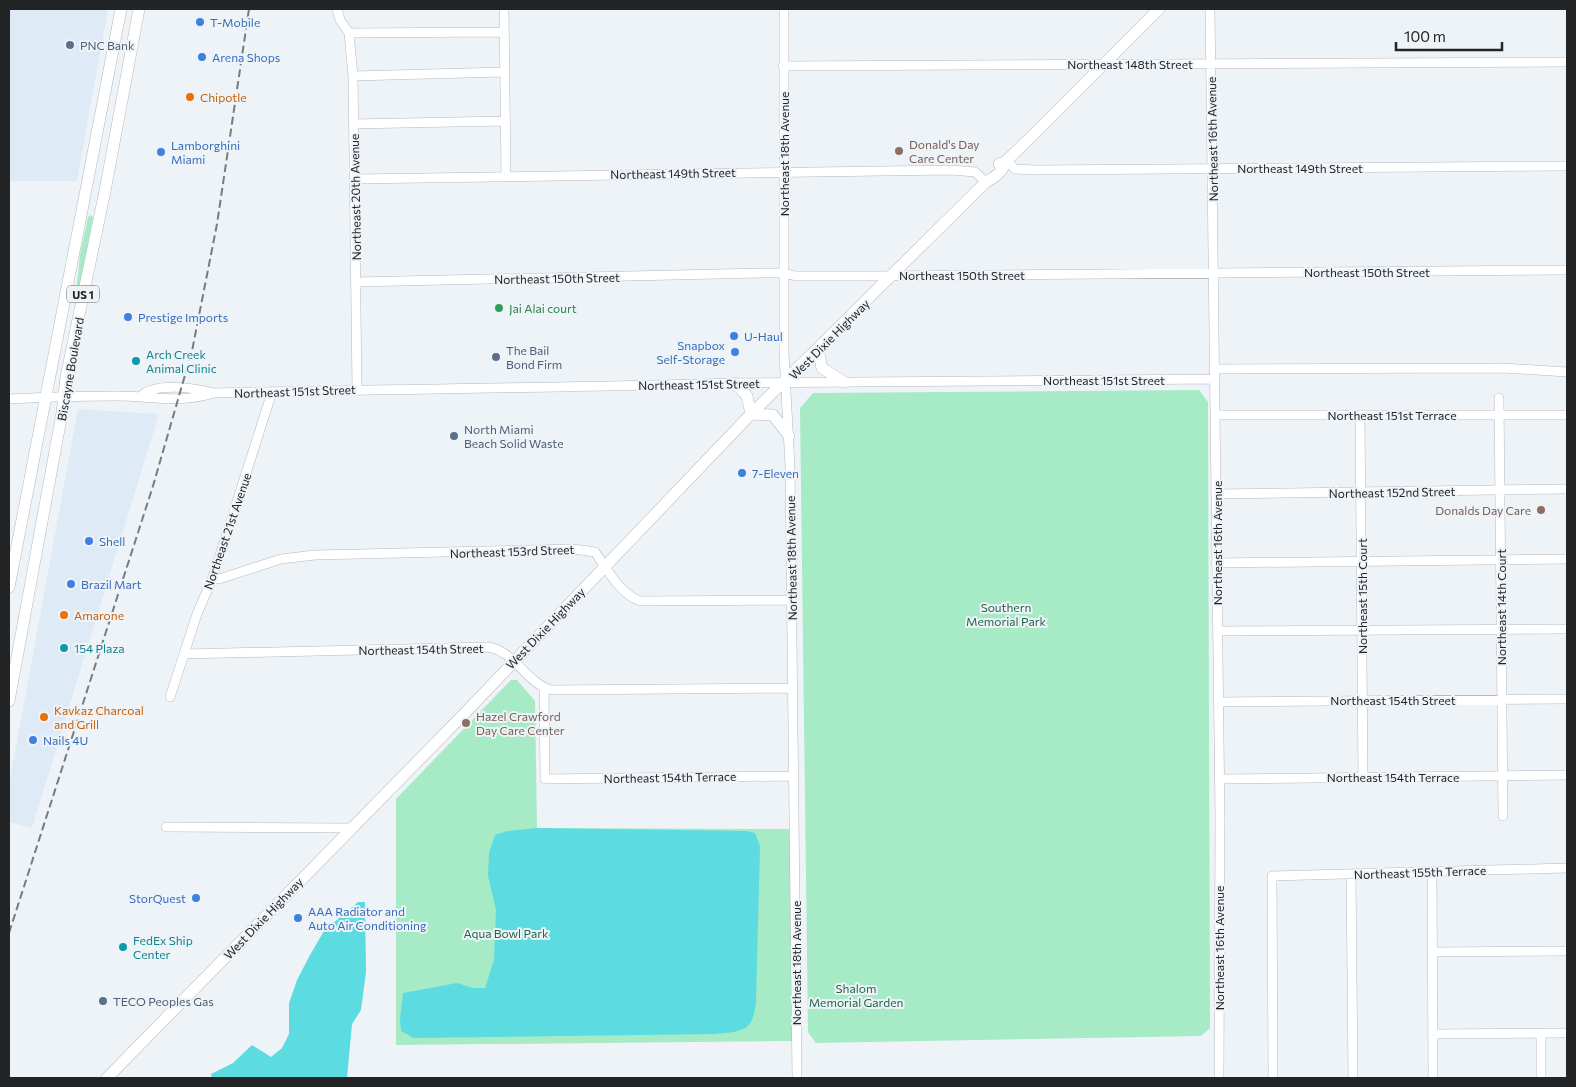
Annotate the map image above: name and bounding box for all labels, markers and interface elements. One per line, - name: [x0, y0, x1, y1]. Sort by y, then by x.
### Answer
- place label: T-Mobile: [210, 15, 260, 29]
- marker: T-Mobile: [194, 16, 206, 28]
- scale bar: [1396, 20, 1502, 52]
- text: 100 m: [1404, 27, 1446, 45]
- place label: PNC Bank: [80, 38, 135, 52]
- marker: PNC Bank: [64, 39, 76, 51]
- place label: Arena Shops: [212, 50, 280, 64]
- marker: Arena Shops: [196, 51, 208, 63]
- street label: Northeast 148th Street: [1067, 57, 1193, 71]
- street label: Northeast 16th Avenue: [1204, 77, 1220, 201]
- place label: Chipotle: [200, 90, 247, 104]
- marker: Chipotle: [184, 91, 196, 103]
- street label: Northeast 18th Avenue: [777, 92, 791, 216]
- street label: Northeast 20th Avenue: [347, 134, 363, 260]
- place label: Donald's Day Care Center: [909, 137, 980, 165]
- place label: Lamborghini Miami: [171, 138, 240, 166]
- marker: Donald's Day Care Center: [893, 145, 905, 157]
- marker: Lamborghini Miami: [155, 146, 167, 158]
- street label: Northeast 149th Street: [1237, 161, 1363, 175]
- street label: Northeast 149th Street: [610, 165, 736, 181]
- street label: Northeast 150th Street: [1304, 265, 1430, 279]
- street label: Northeast 150th Street: [899, 268, 1025, 282]
- street label: Northeast 150th Street: [494, 270, 620, 286]
- road number: US 1: [67, 286, 99, 302]
- street label: West Dixie Highway: [786, 296, 872, 382]
- place label: Jai Alai court: [509, 301, 577, 316]
- marker: Jai Alai court: [493, 302, 505, 314]
- place label: Prestige Imports: [138, 310, 228, 324]
- marker: Prestige Imports: [122, 311, 134, 323]
- street label: Biscayne Boulevard: [54, 316, 86, 422]
- place label: U-Haul: [744, 329, 783, 343]
- marker: U-Haul: [728, 330, 740, 342]
- place label: Snapbox Self-Storage: [656, 338, 726, 366]
- place label: The Bail Bond Firm: [506, 343, 562, 371]
- marker: Snapbox Self-Storage: [729, 346, 741, 358]
- place label: Arch Creek Animal Clinic: [146, 347, 217, 375]
- marker: The Bail Bond Firm: [490, 351, 502, 363]
- marker: Arch Creek Animal Clinic: [130, 355, 142, 367]
- street label: Northeast 151st Street: [1043, 373, 1165, 387]
- street label: Northeast 151st Street: [638, 376, 760, 392]
- street label: Northeast 151st Street: [234, 382, 356, 400]
- street label: Northeast 151st Terrace: [1328, 408, 1456, 422]
- place label: North Miami Beach Solid Waste: [464, 422, 564, 450]
- marker: North Miami Beach Solid Waste: [448, 430, 460, 442]
- place label: 7-Eleven: [752, 466, 799, 480]
- marker: 7-Eleven: [736, 467, 748, 479]
- street label: Northeast 21st Avenue: [200, 471, 254, 591]
- street label: Northeast 16th Avenue: [1210, 481, 1224, 605]
- street label: Northeast 152nd Street: [1329, 484, 1456, 500]
- street label: Northeast 18th Avenue: [783, 496, 799, 620]
- place label: Donalds Day Care: [1435, 503, 1531, 517]
- marker: Donalds Day Care: [1535, 504, 1547, 516]
- place label: Shell: [99, 534, 125, 548]
- marker: Shell: [83, 535, 95, 547]
- street label: Northeast 15th Court: [1355, 538, 1369, 654]
- street label: Northeast 153rd Street: [449, 542, 575, 560]
- street label: Northeast 14th Court: [1494, 549, 1508, 665]
- place label: Brazil Mart: [81, 577, 142, 591]
- marker: Brazil Mart: [65, 578, 77, 590]
- street label: West Dixie Highway: [503, 584, 587, 672]
- park label: Southern Memorial Park: [966, 600, 1047, 628]
- place label: Amarone: [74, 608, 124, 622]
- marker: Amarone: [58, 609, 70, 621]
- place label: 154 Plaza: [74, 641, 125, 655]
- street label: Northeast 154th Street: [358, 641, 484, 657]
- marker: 154 Plaza: [58, 642, 70, 654]
- street label: Northeast 154th Street: [1330, 693, 1456, 707]
- place label: Kavkaz Charcoal and Grill: [54, 703, 144, 731]
- place label: Hazel Crawford Day Care Center: [476, 709, 565, 737]
- marker: Kavkaz Charcoal and Grill: [38, 711, 50, 723]
- marker: Hazel Crawford Day Care Center: [460, 717, 472, 729]
- place label: Nails 4U: [43, 733, 88, 747]
- marker: Nails 4U: [27, 734, 39, 746]
- street label: Northeast 154th Terrace: [604, 769, 736, 785]
- street label: Northeast 154th Terrace: [1327, 770, 1459, 784]
- street label: Northeast 155th Terrace: [1354, 863, 1486, 881]
- street label: West Dixie Highway: [221, 874, 305, 962]
- street label: Northeast 16th Avenue: [1212, 886, 1226, 1010]
- place label: StorQuest: [129, 891, 186, 905]
- marker: StorQuest: [190, 892, 202, 904]
- street label: Northeast 18th Avenue: [789, 901, 803, 1025]
- place label: AAA Radiator and Auto Air Conditioning: [308, 904, 427, 932]
- marker: AAA Radiator and Auto Air Conditioning: [292, 912, 304, 924]
- park label: Aqua Bowl Park: [463, 926, 549, 940]
- place label: FedEx Ship Center: [133, 933, 193, 961]
- marker: FedEx Ship Center: [117, 941, 129, 953]
- park label: Shalom Memorial Garden: [809, 981, 903, 1009]
- place label: TECO Peoples Gas: [113, 994, 214, 1008]
- marker: TECO Peoples Gas: [97, 995, 109, 1007]

